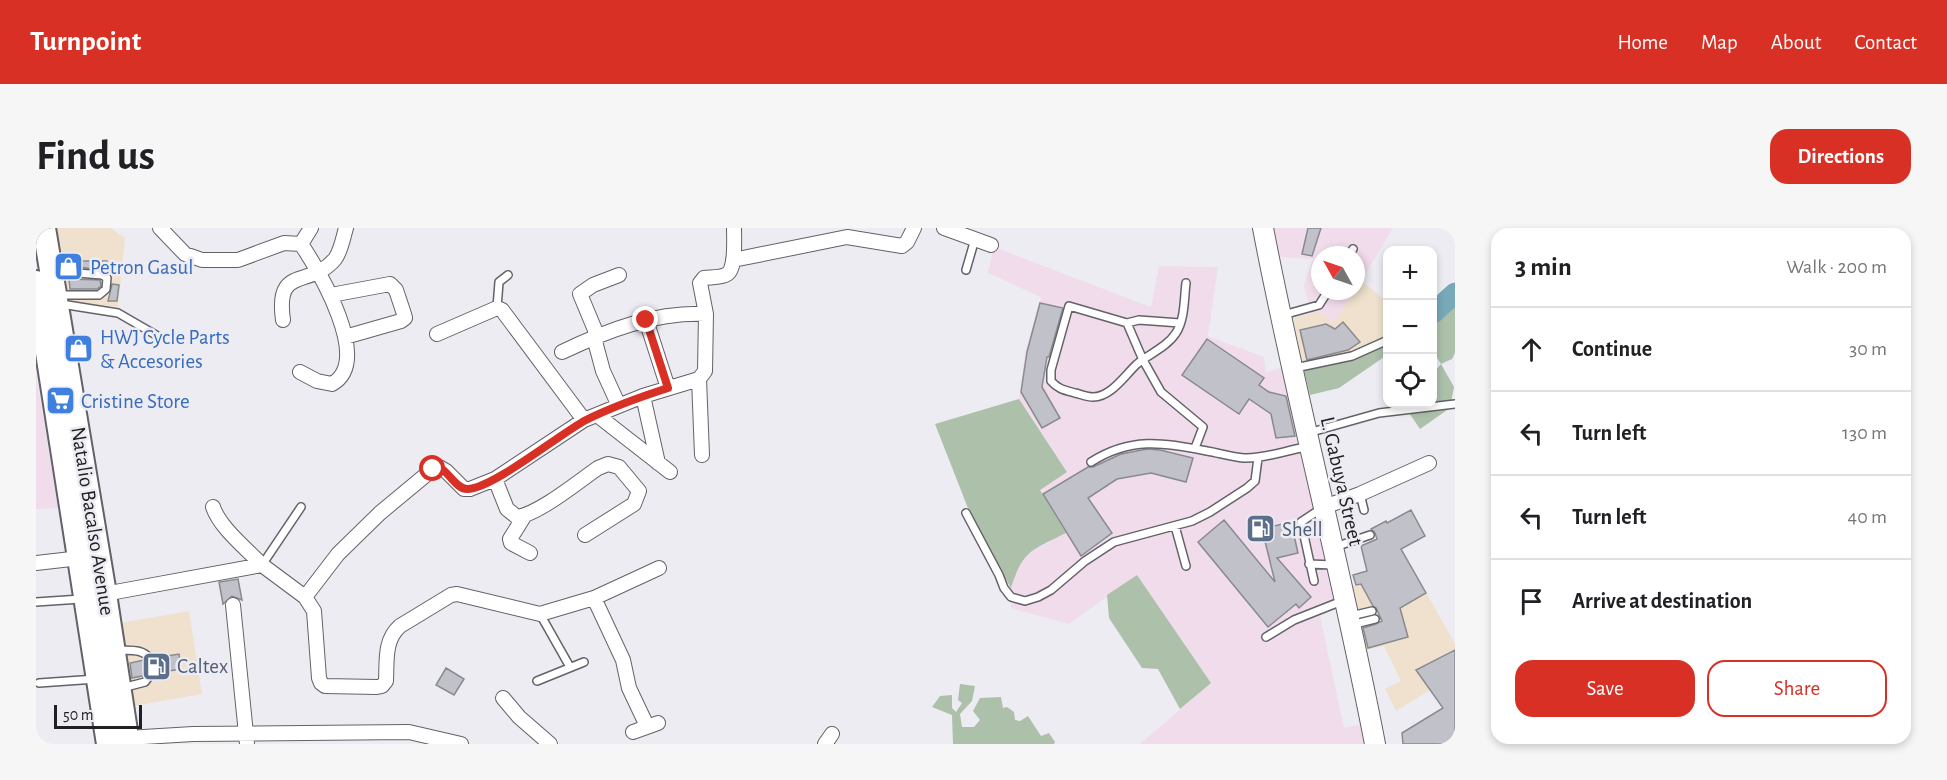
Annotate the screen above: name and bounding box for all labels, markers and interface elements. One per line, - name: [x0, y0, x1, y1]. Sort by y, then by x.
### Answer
- text: Turnpoint: [30, 28, 141, 56]
- text: Home: [1617, 32, 1668, 53]
- text: Map: [1701, 32, 1738, 53]
- text: About: [1771, 32, 1821, 53]
- text: Contact: [1854, 32, 1917, 53]
- button: Directions: [1770, 129, 1911, 184]
- text: Find us: [36, 135, 155, 177]
- north arrow: [1311, 246, 1365, 300]
- map controls: [1383, 246, 1437, 408]
- button: +: [1383, 246, 1437, 300]
- shop icon: Petron Gasul: [53, 251, 85, 283]
- text: 3 min: [1515, 254, 1572, 280]
- place label: Petron Gasul: [90, 257, 193, 278]
- text: Walk · 200 m: [1786, 257, 1887, 277]
- button: −: [1383, 300, 1437, 354]
- route end: [632, 306, 658, 332]
- place label: HWJ Cycle Parts & Accesories: [100, 327, 230, 372]
- shop icon: HWJ Cycle Parts & Accesories: [63, 333, 95, 365]
- icon: ahead: [1515, 333, 1548, 366]
- text: Continue: [1572, 338, 1652, 360]
- text: 30 m: [1849, 339, 1887, 359]
- button: locate: [1383, 354, 1437, 408]
- supermarket icon: Cristine Store: [44, 385, 76, 417]
- place label: Cristine Store: [81, 391, 190, 412]
- street label: L. Gabuya Street: [1316, 415, 1367, 548]
- icon: left: [1515, 417, 1548, 450]
- text: Turn left: [1572, 422, 1646, 444]
- text: 130 m: [1842, 423, 1887, 443]
- street label: Natalio Bacalso Avenue: [67, 425, 118, 617]
- route start: [419, 455, 445, 481]
- icon: left: [1515, 501, 1548, 534]
- text: Turn left: [1572, 506, 1646, 528]
- text: 40 m: [1848, 507, 1887, 527]
- fuel station icon: Shell: [1245, 513, 1277, 545]
- place label: Shell: [1282, 519, 1323, 540]
- icon: arrive: [1515, 585, 1548, 618]
- text: Arrive at destination: [1572, 590, 1752, 612]
- fuel station icon: Caltex: [140, 650, 172, 682]
- place label: Caltex: [177, 656, 228, 677]
- button: Save: [1515, 660, 1695, 717]
- button: Share: [1707, 660, 1887, 717]
- scale bar: [54, 702, 142, 730]
- text: 50 m: [63, 707, 94, 723]

